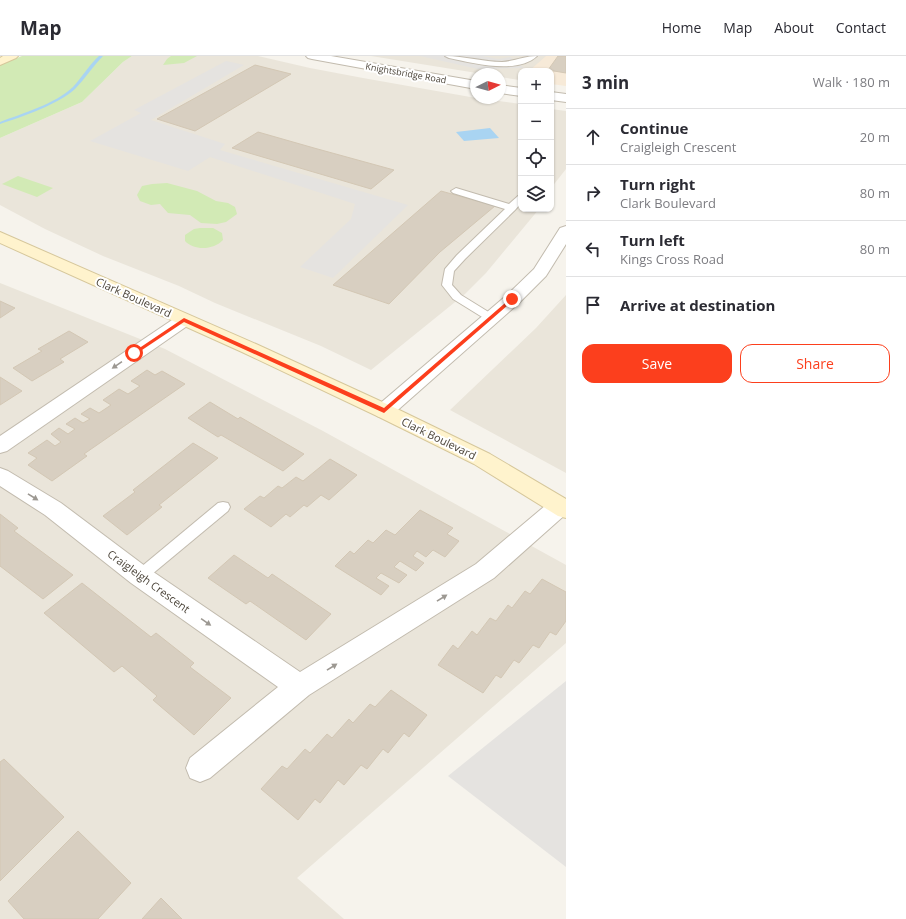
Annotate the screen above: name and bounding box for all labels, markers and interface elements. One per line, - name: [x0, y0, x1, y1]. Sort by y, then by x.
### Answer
- text: Map: [20, 15, 61, 41]
- text: Home: [662, 18, 701, 37]
- text: Map: [723, 18, 752, 37]
- text: About: [774, 18, 814, 37]
- text: Contact: [836, 18, 886, 37]
- street label: Knightsbridge Road: [365, 59, 447, 87]
- north arrow: [470, 68, 506, 104]
- map controls: [518, 68, 554, 212]
- button: +: [518, 68, 554, 104]
- text: 3 min: [582, 71, 629, 94]
- text: Walk · 180 m: [813, 73, 890, 91]
- button: −: [518, 104, 554, 140]
- text: Continue: [620, 118, 688, 138]
- icon: ahead: [582, 126, 604, 148]
- text: 20 m: [860, 128, 890, 146]
- text: Craigleigh Crescent: [620, 138, 736, 156]
- button: locate: [518, 140, 554, 176]
- text: Turn right: [620, 174, 695, 194]
- button: layers: [518, 176, 554, 212]
- icon: right: [582, 182, 604, 204]
- text: 80 m: [860, 184, 890, 202]
- text: Clark Boulevard: [620, 194, 716, 212]
- text: Turn left: [620, 230, 685, 250]
- icon: left: [582, 238, 604, 260]
- text: 80 m: [860, 240, 890, 258]
- text: Kings Cross Road: [620, 250, 724, 268]
- street label: Clark Boulevard: [94, 274, 174, 320]
- route end: [503, 290, 521, 308]
- icon: arrive: [582, 294, 604, 316]
- text: Arrive at destination: [620, 295, 775, 315]
- route start: [125, 344, 143, 362]
- button: Save: [582, 344, 732, 383]
- button: Share: [740, 344, 890, 383]
- one-way arrow: [112, 361, 122, 369]
- street label: Clark Boulevard: [399, 413, 479, 463]
- one-way arrow: [27, 493, 39, 500]
- street label: Craigleigh Crescent: [105, 546, 193, 616]
- one-way arrow: [437, 594, 447, 602]
- one-way arrow: [201, 618, 211, 626]
- one-way arrow: [326, 663, 338, 670]

